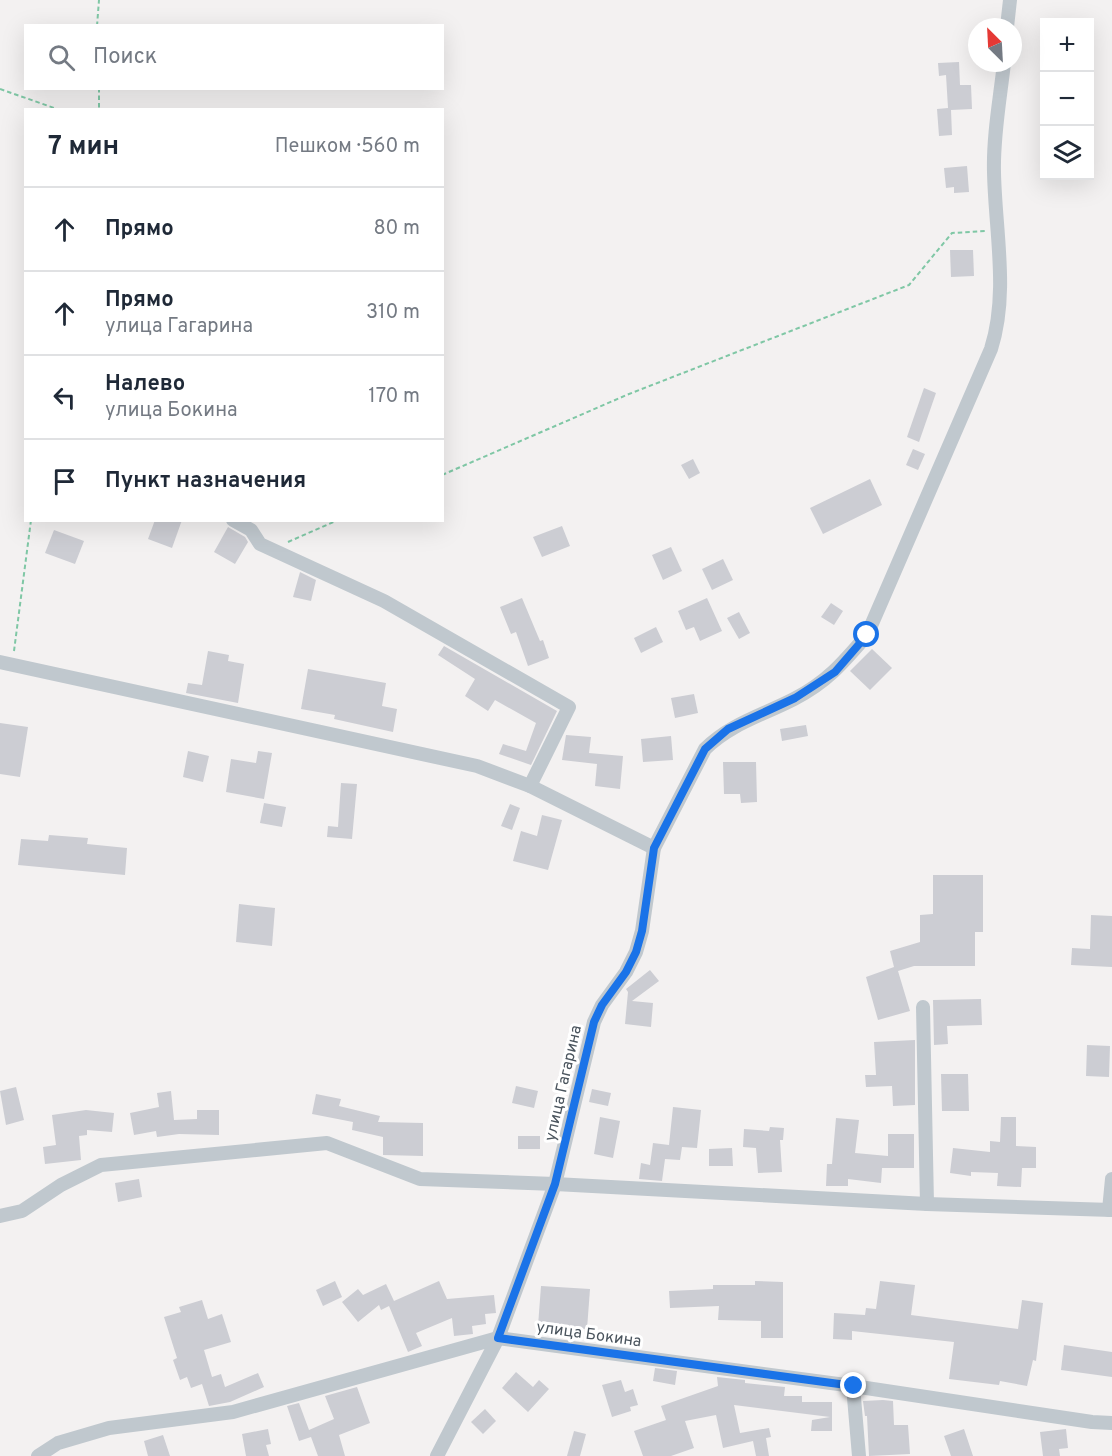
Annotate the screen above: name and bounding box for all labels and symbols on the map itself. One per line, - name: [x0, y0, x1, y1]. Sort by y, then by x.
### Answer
- north arrow: [968, 18, 1022, 72]
- route start: [853, 621, 879, 647]
- street label: улица Гагарина: [541, 1024, 587, 1143]
- street label: улица Бокина: [535, 1318, 643, 1352]
- route end: [840, 1372, 866, 1398]

